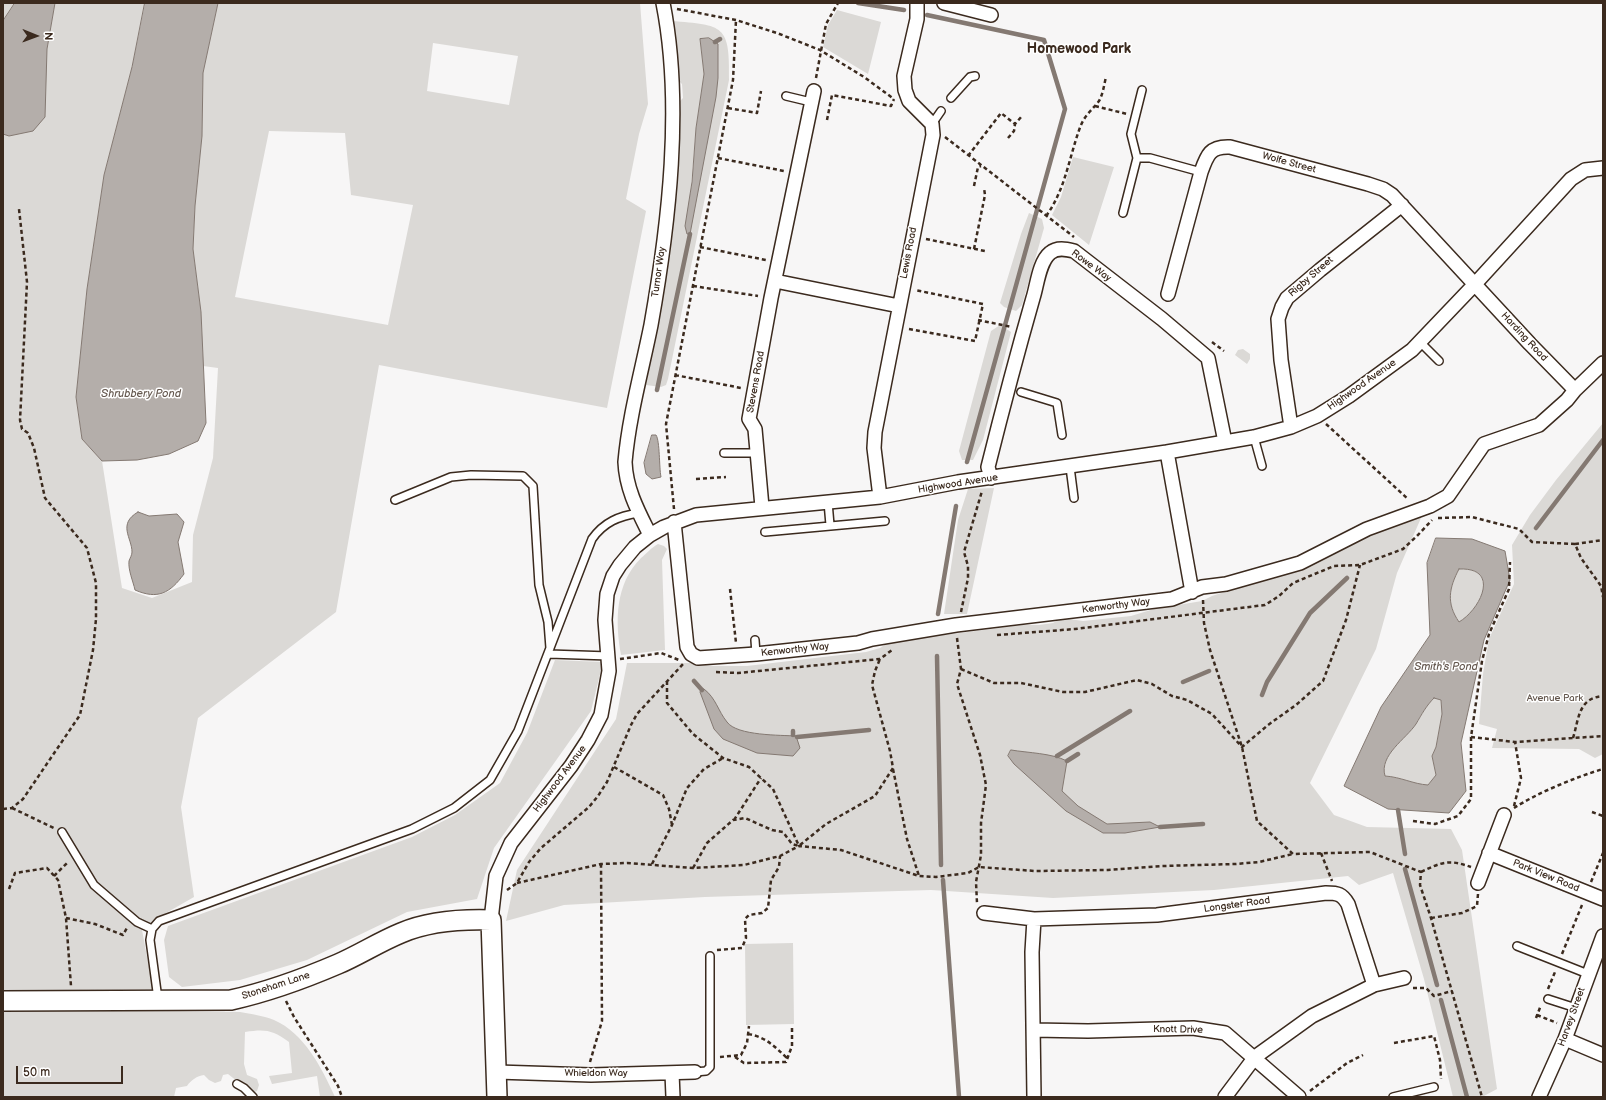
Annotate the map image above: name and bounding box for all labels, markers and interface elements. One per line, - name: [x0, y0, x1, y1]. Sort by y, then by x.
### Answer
- north arrow: [16, 16, 56, 56]
- text: N: [42, 32, 55, 40]
- district label: Homewood Park: [1027, 41, 1131, 57]
- street label: Wolfe Street: [1261, 150, 1317, 176]
- street label: Lewis Road: [898, 226, 920, 280]
- street label: Turnor Way: [650, 246, 668, 298]
- street label: Rowe Way: [1069, 247, 1113, 285]
- street label: Rigby Street: [1286, 254, 1336, 300]
- street label: Harding Road: [1498, 310, 1550, 364]
- street label: Stevens Road: [745, 350, 767, 414]
- street label: Highwood Avenue: [1325, 357, 1399, 413]
- water label: Shrubbery Pond: [101, 387, 181, 401]
- street label: Highwood Avenue: [917, 472, 999, 496]
- street label: Kenworthy Way: [1081, 596, 1151, 616]
- street label: Kenworthy Way: [760, 640, 830, 660]
- water label: Smith's Pond: [1414, 660, 1478, 674]
- park label: Avenue Park: [1527, 692, 1583, 704]
- street label: Highwood Avenue: [531, 743, 589, 815]
- street label: Park View Road: [1511, 857, 1581, 895]
- street label: Longster Road: [1203, 894, 1271, 916]
- street label: Stoneham Lane: [240, 969, 312, 1003]
- street label: Harvey Street: [1556, 986, 1588, 1048]
- street label: Knott Drive: [1153, 1024, 1203, 1036]
- scale bar: [18, 1058, 125, 1084]
- text: 50 m: [23, 1065, 50, 1080]
- street label: Whieldon Way: [564, 1067, 628, 1079]

